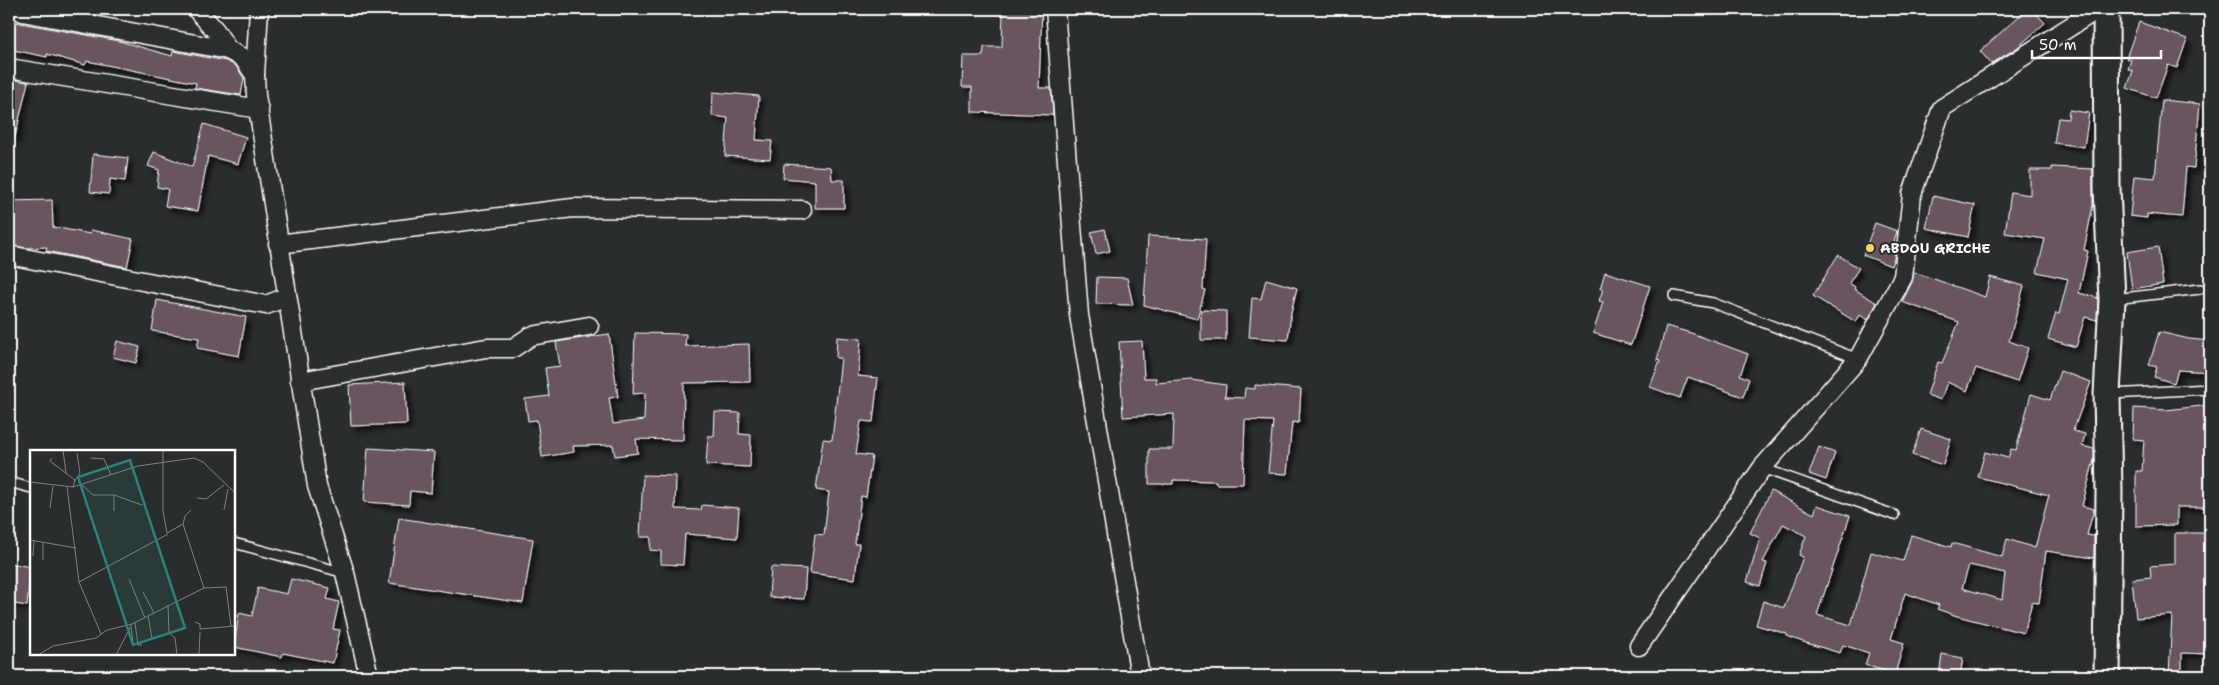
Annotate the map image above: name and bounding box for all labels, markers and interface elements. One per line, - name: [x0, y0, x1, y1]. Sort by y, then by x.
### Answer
- scale bar: [2032, 28, 2160, 60]
- text: 50 m: [2039, 35, 2077, 55]
- place label: ABDOU GRICHE: [1880, 239, 1991, 257]
- marker: ABDOU GRICHE: [1864, 242, 1876, 254]
- inset map: [30, 450, 235, 655]

